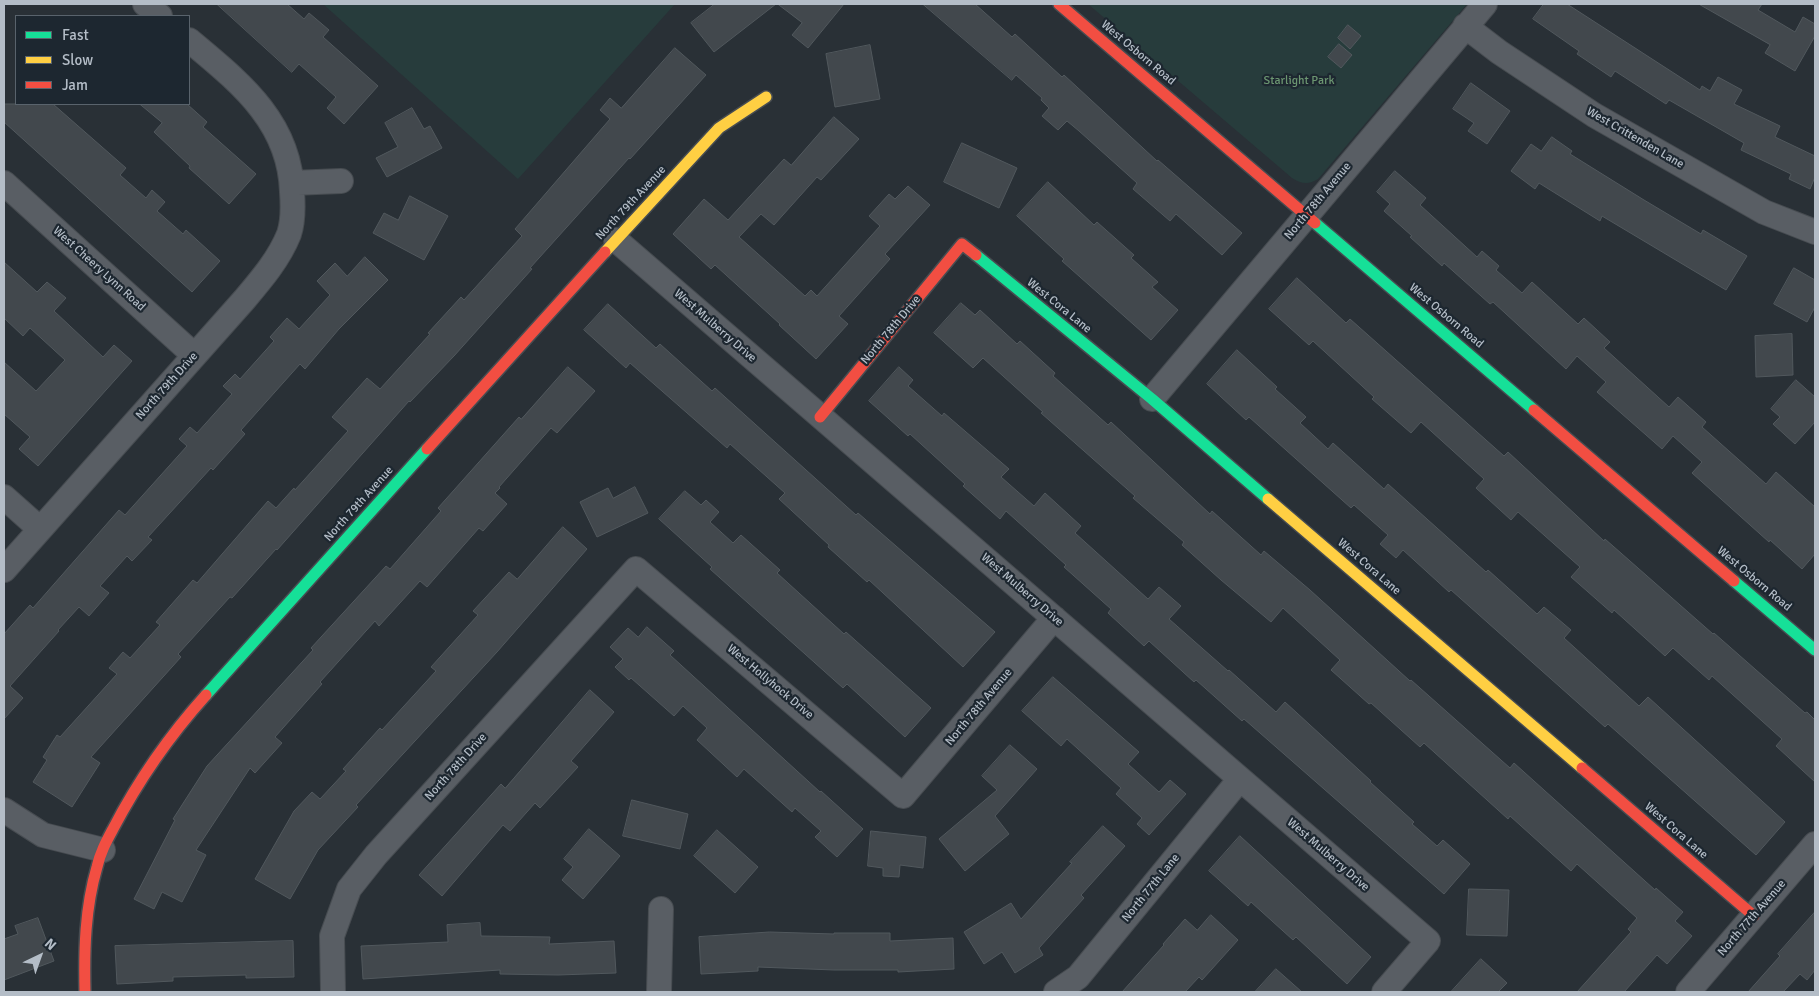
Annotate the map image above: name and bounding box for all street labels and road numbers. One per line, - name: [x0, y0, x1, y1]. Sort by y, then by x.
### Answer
- street label: West Osborn Road: [1098, 18, 1178, 88]
- street label: West Crittenden Lane: [1584, 104, 1686, 172]
- street label: North 78th Avenue: [1282, 159, 1354, 243]
- street label: North 79th Avenue: [593, 163, 669, 243]
- street label: West Cheery Lynn Road: [50, 224, 148, 314]
- street label: West Cora Lane: [1024, 276, 1094, 336]
- street label: West Osborn Road: [1406, 281, 1486, 351]
- street label: West Mulberry Drive: [671, 286, 759, 366]
- street label: North 78th Drive: [858, 293, 924, 367]
- street label: North 79th Drive: [133, 349, 201, 423]
- street label: North 79th Avenue: [321, 463, 397, 545]
- street label: West Cora Lane: [1334, 536, 1404, 598]
- street label: West Osborn Road: [1714, 544, 1794, 614]
- street label: West Mulberry Drive: [978, 550, 1066, 630]
- street label: West Hollyhock Drive: [724, 642, 816, 722]
- street label: North 78th Avenue: [943, 665, 1015, 749]
- street label: North 78th Drive: [422, 730, 490, 804]
- street label: West Cora Lane: [1641, 800, 1711, 862]
- street label: West Mulberry Drive: [1284, 815, 1372, 895]
- street label: North 77th Lane: [1119, 851, 1183, 925]
- street label: North 77th Avenue: [1715, 877, 1789, 959]

